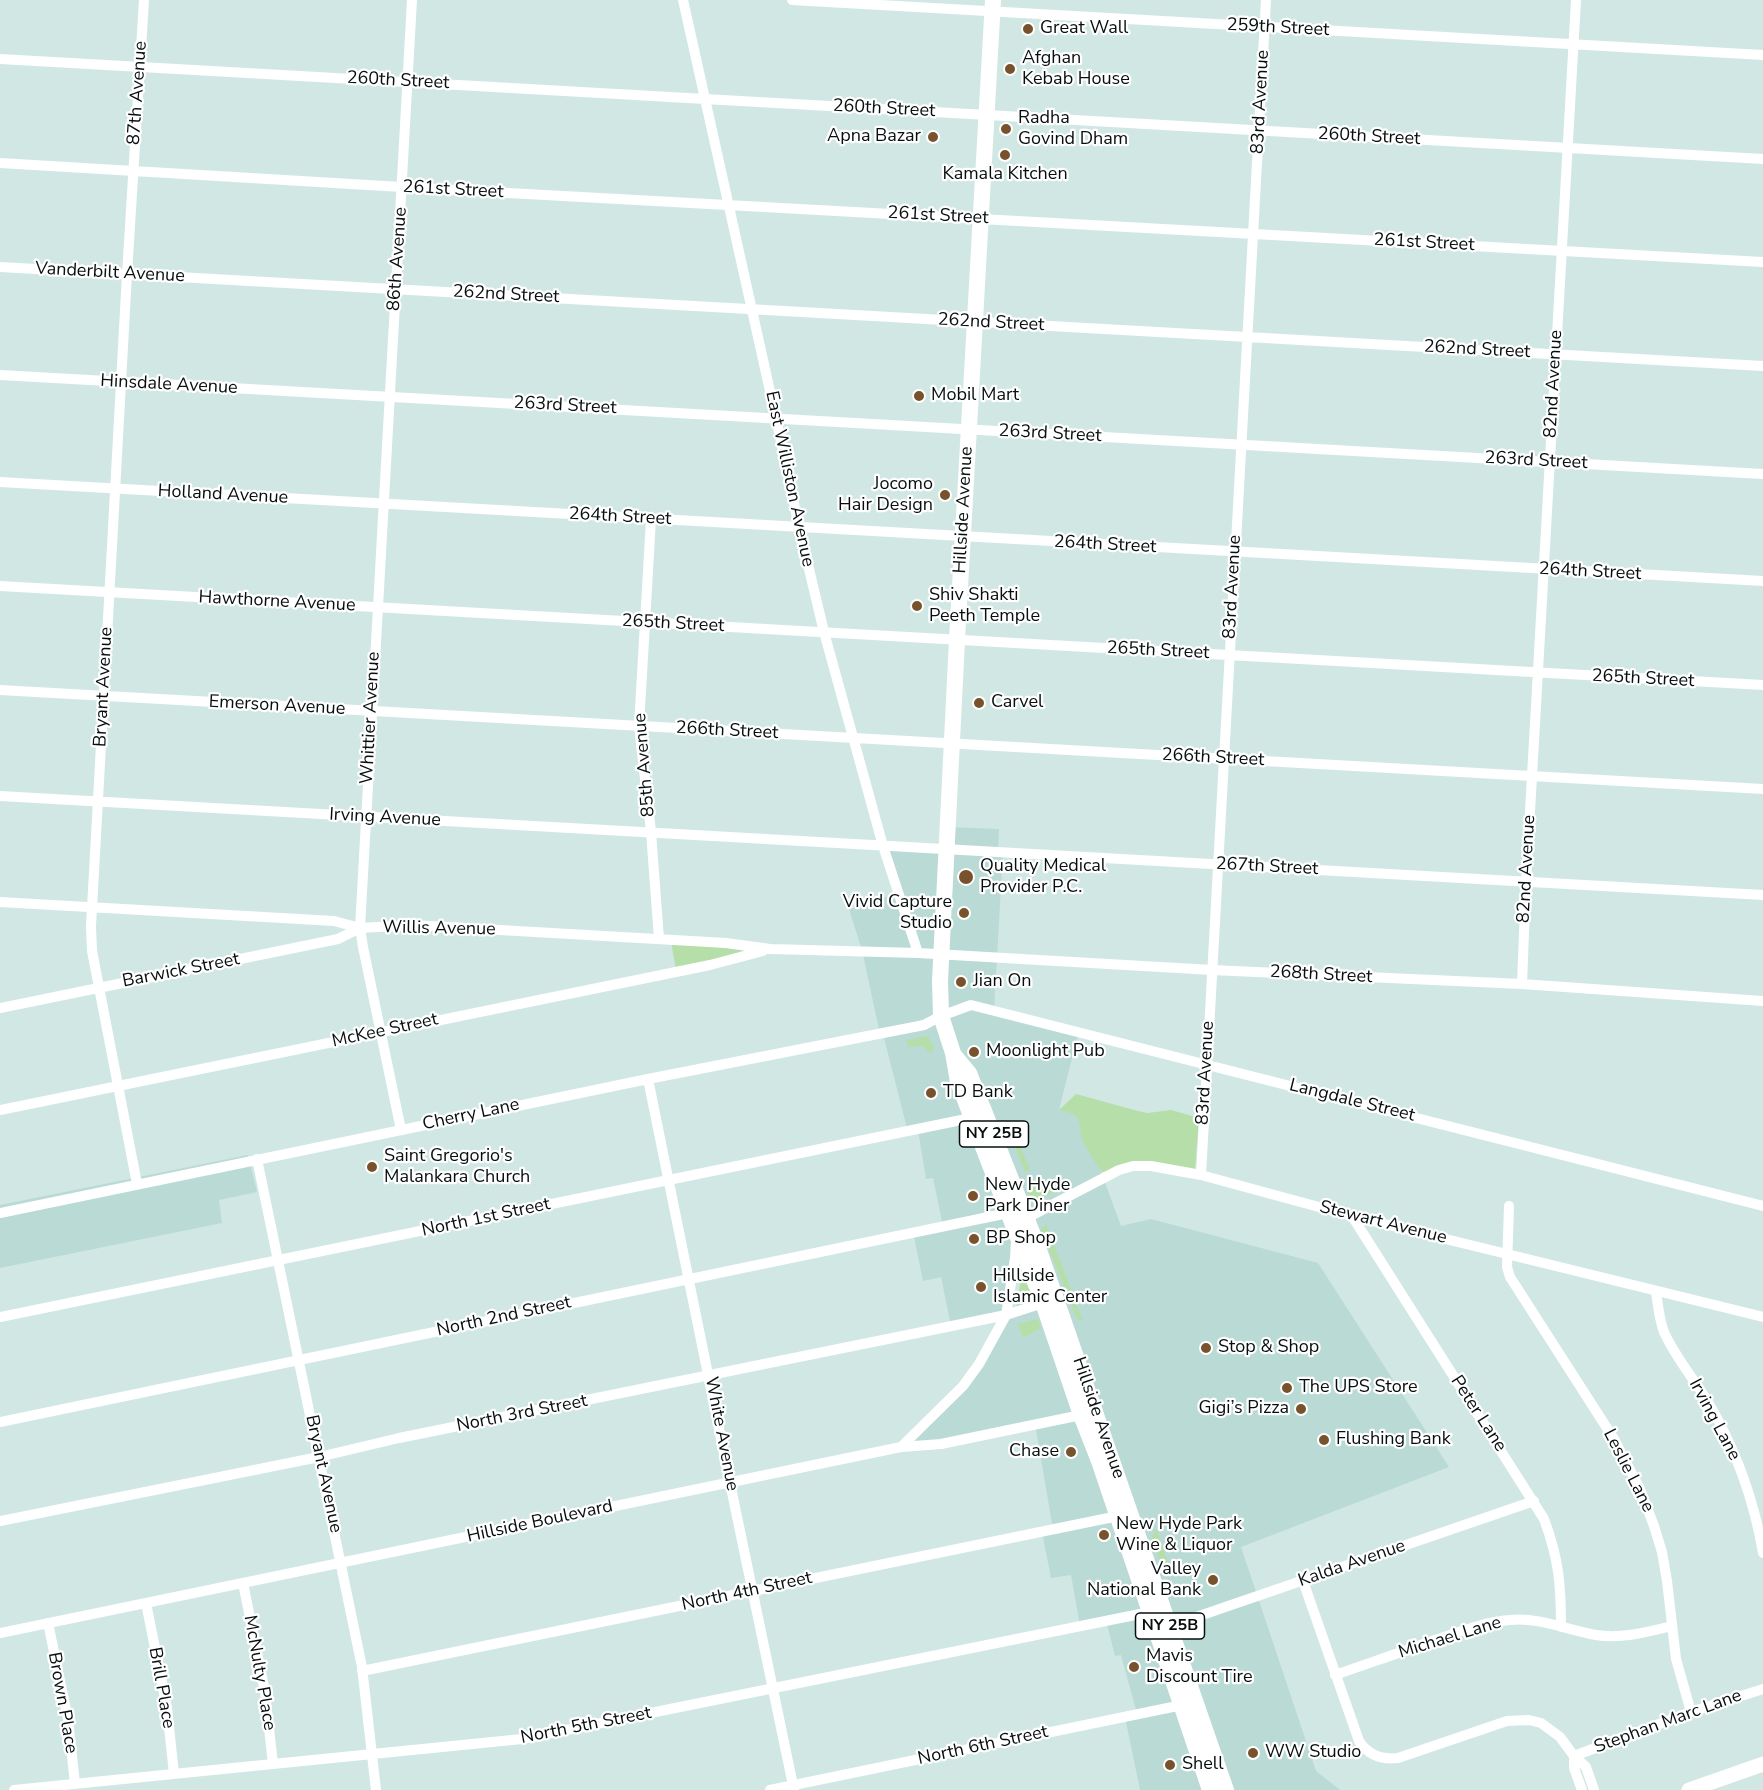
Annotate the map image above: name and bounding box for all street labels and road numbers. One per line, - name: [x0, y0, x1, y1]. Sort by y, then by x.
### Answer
- street label: 259th Street: [1226, 15, 1330, 41]
- street label: 87th Avenue: [124, 40, 152, 146]
- street label: 83rd Avenue: [1247, 49, 1275, 155]
- street label: 260th Street: [346, 68, 450, 94]
- street label: 260th Street: [832, 96, 936, 122]
- street label: 260th Street: [1317, 124, 1421, 150]
- street label: 261st Street: [402, 177, 504, 203]
- street label: 261st Street: [887, 203, 989, 229]
- street label: 86th Avenue: [384, 206, 412, 312]
- street label: 261st Street: [1373, 230, 1475, 256]
- street label: Vanderbilt Avenue: [35, 258, 185, 288]
- street label: 262nd Street: [452, 281, 560, 309]
- street label: 262nd Street: [937, 309, 1045, 337]
- street label: 82nd Avenue: [1540, 329, 1568, 439]
- street label: 262nd Street: [1423, 336, 1531, 364]
- street label: Hinsdale Avenue: [100, 371, 238, 399]
- street label: East Williston Avenue: [760, 389, 818, 569]
- street label: 263rd Street: [513, 393, 617, 419]
- street label: 263rd Street: [998, 421, 1102, 447]
- street label: Hillside Avenue: [950, 446, 978, 574]
- street label: 263rd Street: [1484, 448, 1588, 474]
- street label: Holland Avenue: [157, 481, 289, 509]
- street label: 264th Street: [568, 504, 672, 530]
- street label: 264th Street: [1053, 532, 1157, 558]
- street label: 83rd Avenue: [1219, 534, 1247, 640]
- street label: 264th Street: [1538, 559, 1642, 585]
- street label: Hawthorne Avenue: [198, 587, 356, 617]
- street label: 265th Street: [621, 611, 725, 637]
- street label: Bryant Avenue: [90, 626, 118, 748]
- street label: 265th Street: [1106, 638, 1210, 664]
- street label: Whittier Avenue: [357, 651, 385, 785]
- street label: 265th Street: [1591, 666, 1695, 692]
- street label: Emerson Avenue: [208, 692, 346, 720]
- street label: 85th Avenue: [630, 712, 660, 818]
- street label: 266th Street: [675, 718, 779, 744]
- street label: 266th Street: [1161, 745, 1265, 771]
- street label: Irving Avenue: [329, 804, 441, 832]
- street label: 82nd Avenue: [1513, 814, 1541, 924]
- street label: 267th Street: [1215, 854, 1319, 880]
- street label: Willis Avenue: [382, 917, 496, 941]
- street label: Barwick Street: [120, 949, 242, 993]
- street label: 268th Street: [1269, 962, 1373, 988]
- street label: McKee Street: [330, 1009, 440, 1053]
- street label: 83rd Avenue: [1192, 1020, 1220, 1126]
- street label: Langdale Street: [1287, 1075, 1417, 1127]
- street label: Cherry Lane: [421, 1094, 521, 1136]
- road number: NY 25B: [960, 1121, 1028, 1147]
- street label: North 1st Street: [420, 1194, 552, 1242]
- street label: Stewart Avenue: [1317, 1197, 1449, 1249]
- street label: North 2nd Street: [435, 1292, 573, 1342]
- street label: Hillside Avenue: [1067, 1354, 1129, 1482]
- street label: Peter Lane: [1445, 1372, 1511, 1456]
- street label: White Avenue: [699, 1375, 743, 1493]
- street label: Irving Lane: [1683, 1375, 1745, 1465]
- street label: North 3rd Street: [455, 1391, 589, 1437]
- street label: Bryant Avenue: [300, 1413, 346, 1535]
- street label: Leslie Lane: [1598, 1426, 1658, 1516]
- street label: Hillside Boulevard: [465, 1496, 615, 1548]
- street label: Kalda Avenue: [1296, 1536, 1408, 1592]
- street label: North 4th Street: [680, 1568, 814, 1616]
- street label: Michael Lane: [1396, 1612, 1504, 1664]
- road number: NY 25B: [1136, 1613, 1204, 1639]
- street label: McNulty Place: [238, 1614, 280, 1732]
- street label: Brill Place: [143, 1646, 179, 1730]
- street label: Brown Place: [42, 1651, 82, 1755]
- street label: Stephan Marc Lane: [1591, 1685, 1745, 1759]
- street label: North 5th Street: [519, 1703, 653, 1749]
- street label: North 6th Street: [916, 1722, 1050, 1770]

